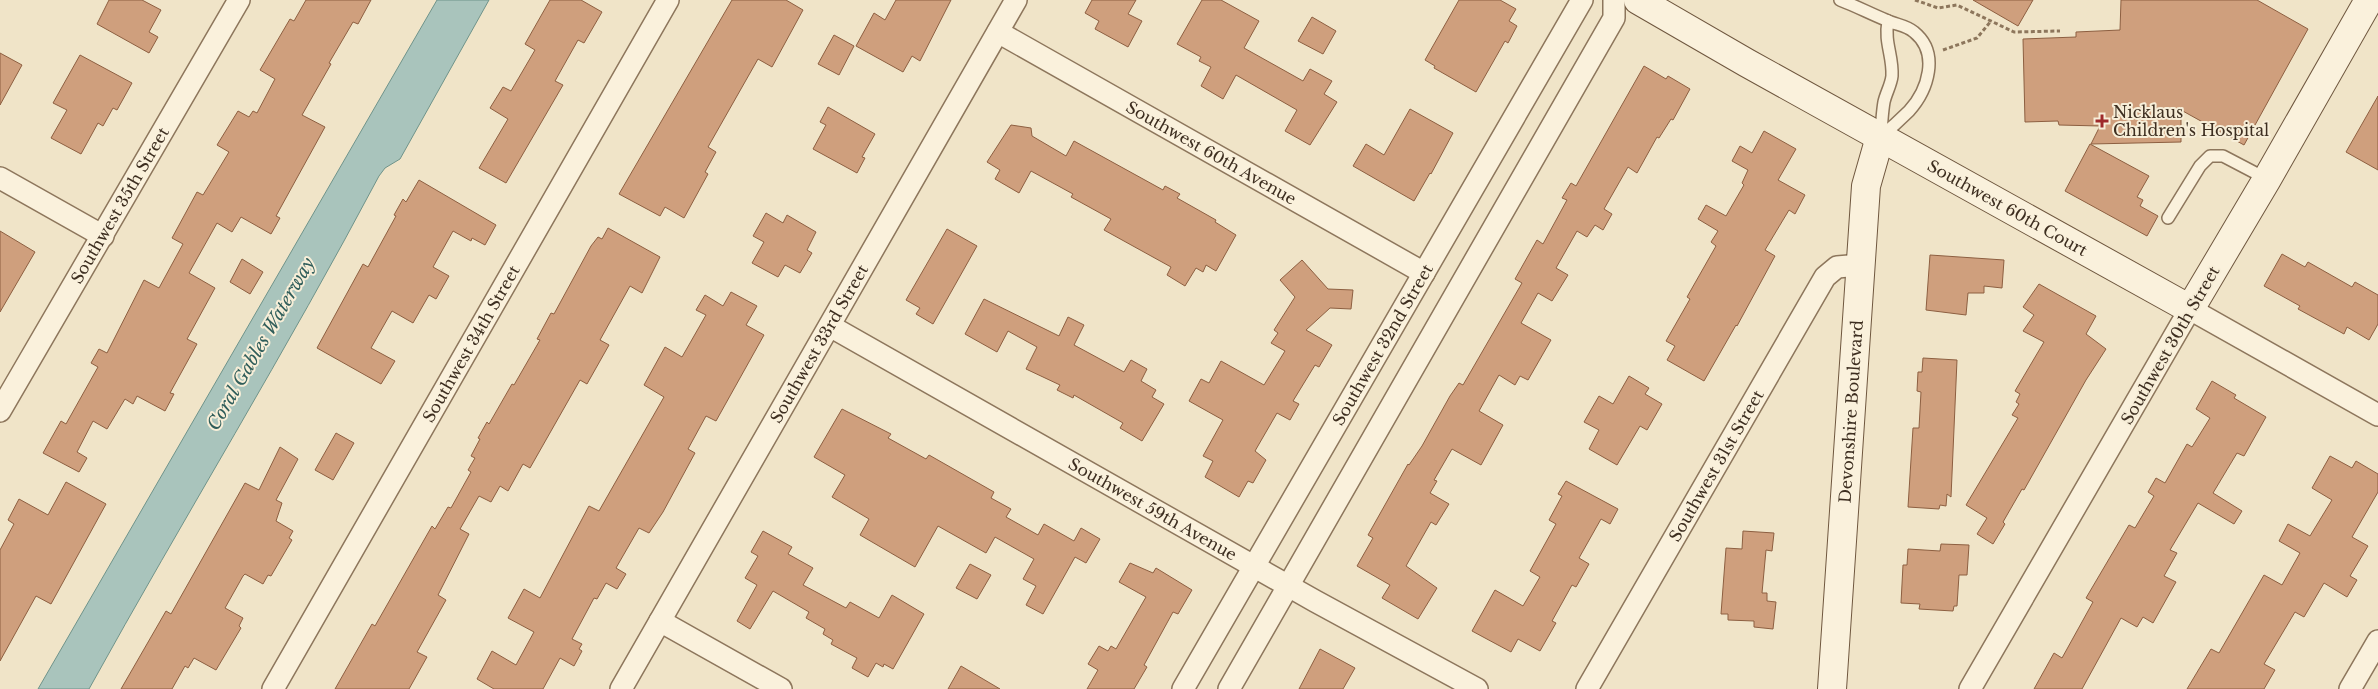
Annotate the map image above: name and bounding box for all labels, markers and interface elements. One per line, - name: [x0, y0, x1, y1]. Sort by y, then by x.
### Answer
- street label: Southwest 60th Avenue: [1123, 97, 1300, 209]
- place label: Nicklaus Children's Hospital: [2113, 102, 2269, 140]
- marker: Nicklaus Children's Hospital: [2095, 114, 2109, 128]
- street label: Southwest 35th Street: [66, 123, 173, 287]
- street label: Southwest 60th Court: [1924, 155, 2091, 260]
- water label: Coral Gables Waterway: [203, 253, 320, 434]
- street label: Southwest 32nd Street: [1328, 260, 1437, 429]
- street label: Southwest 33rd Street: [766, 261, 872, 427]
- street label: Southwest 34th Street: [418, 262, 524, 426]
- street label: Southwest 30th Street: [2116, 262, 2224, 428]
- street label: Devonshire Boulevard: [1835, 319, 1867, 504]
- street label: Southwest 31st Street: [1664, 386, 1768, 545]
- street label: Southwest 59th Avenue: [1065, 453, 1240, 565]

